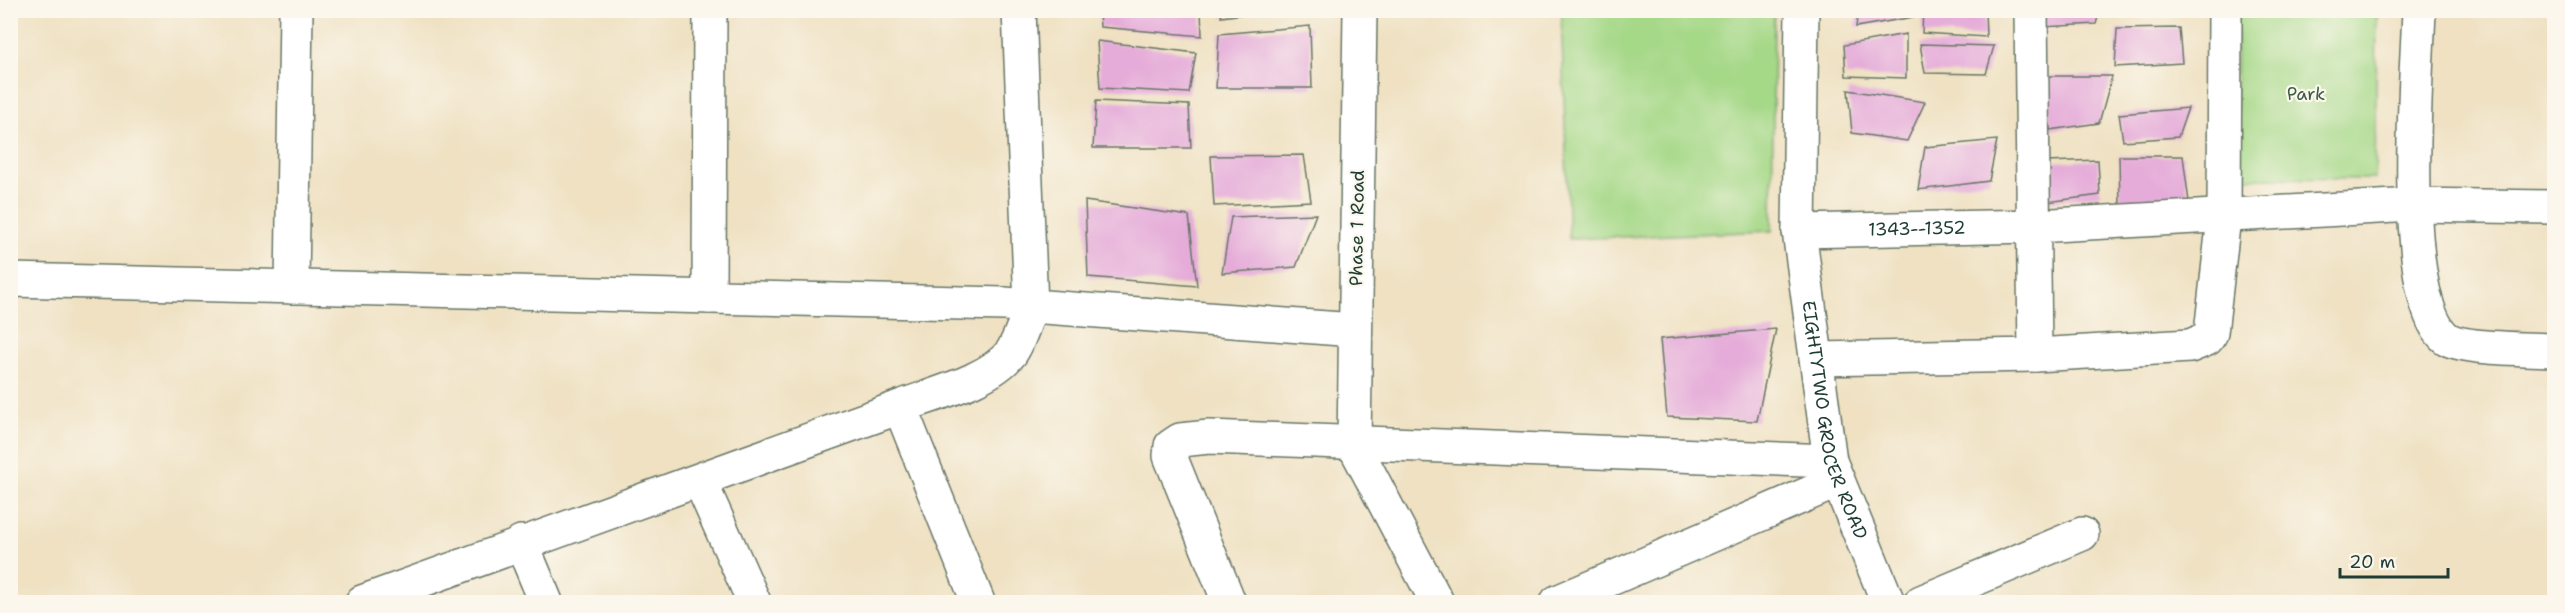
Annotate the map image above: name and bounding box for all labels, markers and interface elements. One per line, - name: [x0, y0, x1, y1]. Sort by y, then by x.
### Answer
- park label: Park: [2287, 82, 2325, 106]
- street label: Phase 1 Road: [1344, 170, 1370, 286]
- street label: 1343--1352: [1868, 215, 1966, 242]
- street label: EIGHTYTWO GROCER ROAD: [1797, 299, 1873, 543]
- scale bar: [2340, 541, 2448, 579]
- text: 20 m: [2349, 550, 2395, 574]

